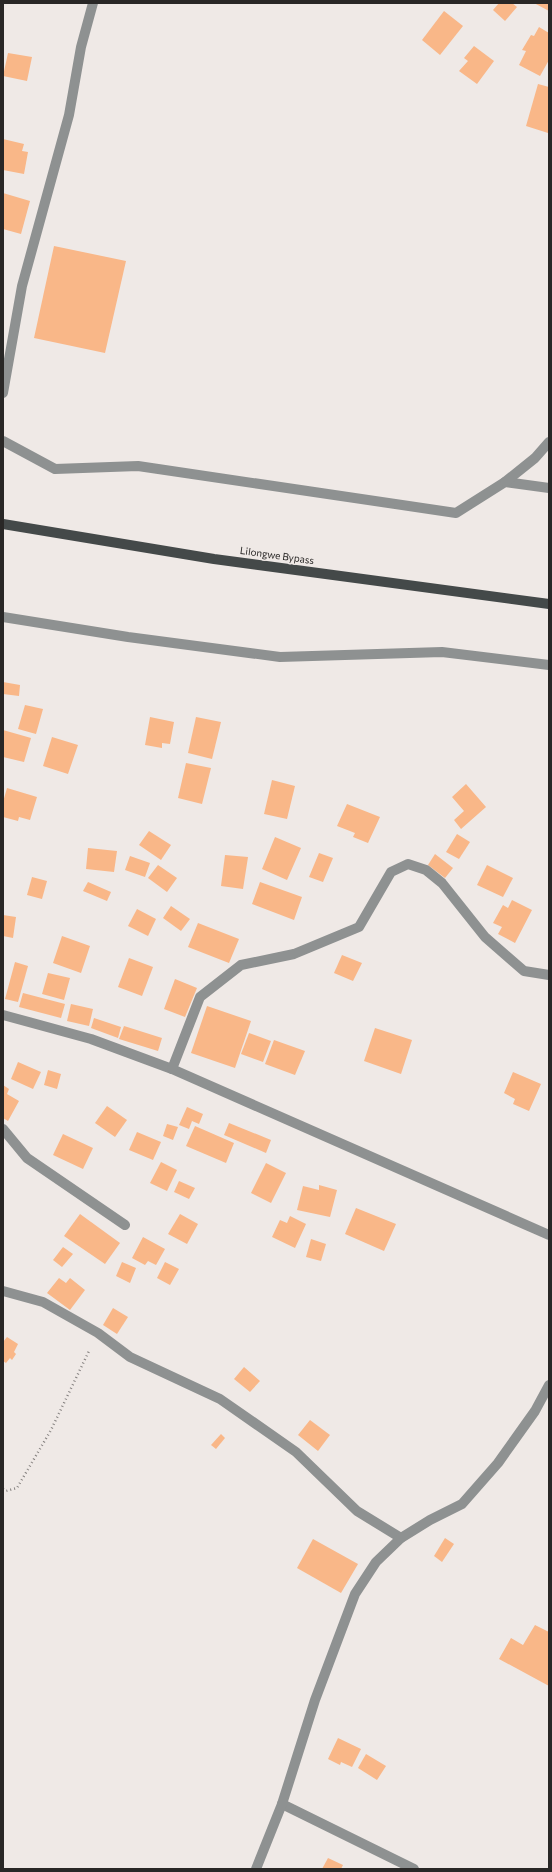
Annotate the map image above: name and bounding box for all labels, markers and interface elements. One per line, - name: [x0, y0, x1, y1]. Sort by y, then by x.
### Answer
- street label: Lilongwe Bypass: [239, 544, 315, 566]

